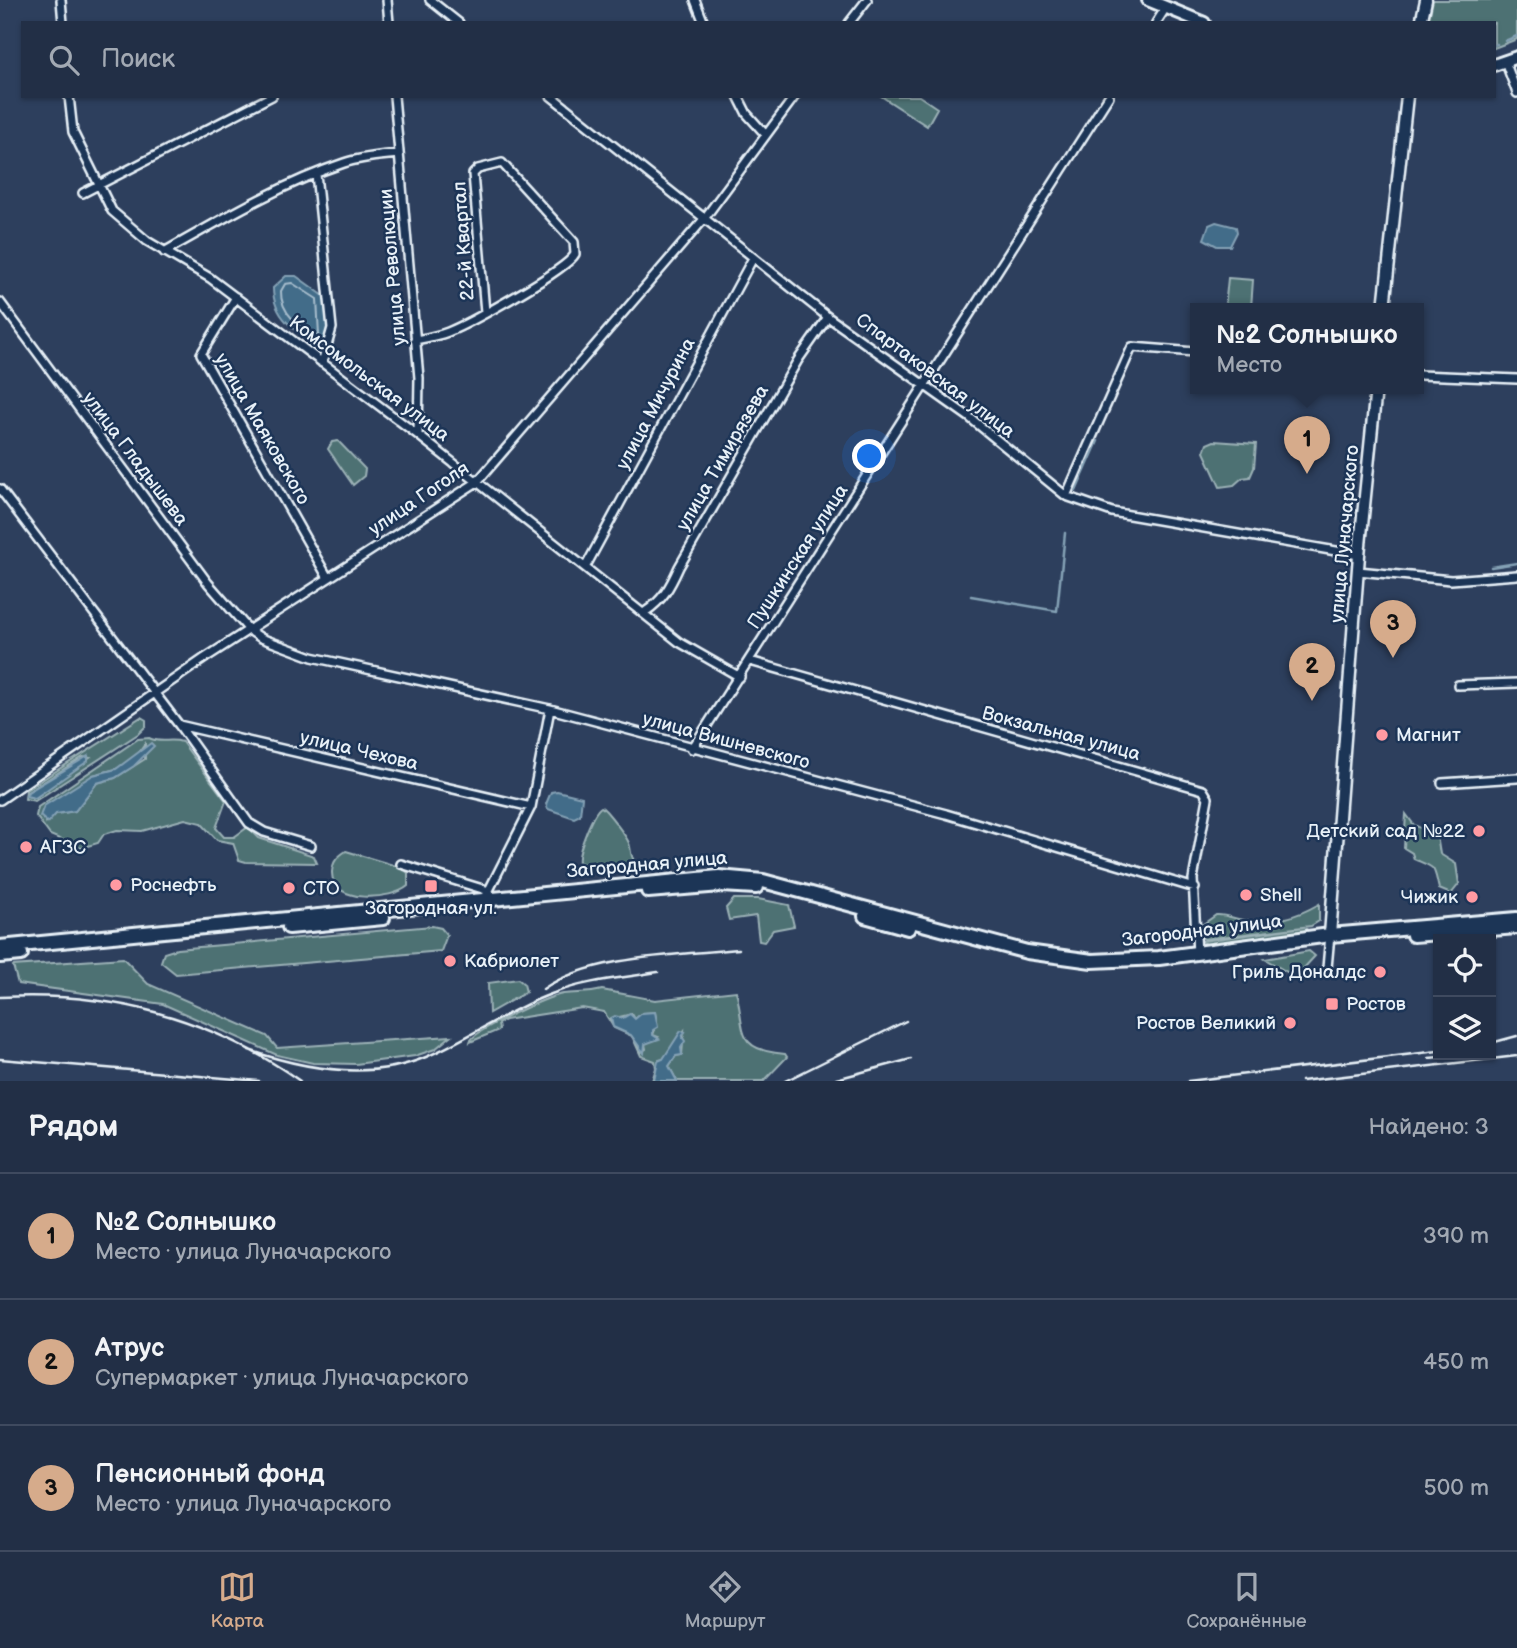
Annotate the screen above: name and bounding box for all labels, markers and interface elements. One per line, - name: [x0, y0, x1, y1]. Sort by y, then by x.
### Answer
- search box: [21, 21, 1496, 98]
- icon: search: [45, 41, 83, 79]
- text: Поиск: [101, 44, 175, 75]
- street label: 22-й Квартал: [448, 181, 480, 301]
- street label: улица Революции: [375, 188, 411, 346]
- popup: [1190, 303, 1424, 394]
- street label: Спартаковская улица: [851, 309, 1019, 443]
- street label: Комсомольская улица: [284, 311, 454, 447]
- text: №2 Солнышко: [1216, 320, 1398, 351]
- street label: улица Мичурина: [612, 334, 700, 474]
- street label: улица Маяковского: [209, 349, 315, 509]
- text: Место: [1216, 351, 1282, 379]
- street label: улица Тимирязева: [672, 381, 774, 535]
- street label: улица Гладышева: [77, 387, 193, 531]
- pin: 1: [1284, 416, 1330, 474]
- your location: [852, 439, 886, 473]
- street label: улица Луначарского: [1326, 444, 1364, 624]
- street label: улица Гоголя: [364, 457, 474, 541]
- street label: Пушкинская улица: [743, 480, 853, 634]
- pin: 3: [1370, 600, 1416, 658]
- pin: 2: [1289, 643, 1335, 701]
- street label: Вокзальная улица: [979, 702, 1143, 766]
- street label: улица Вишневского: [640, 708, 812, 774]
- place label: Магнит: [1396, 724, 1461, 747]
- street label: улица Чехова: [298, 726, 420, 776]
- marker: Магнит: [1374, 727, 1390, 743]
- place label: Детский сад №22: [1306, 820, 1466, 843]
- marker: Детский сад №22: [1471, 823, 1487, 839]
- place label: АГЗС: [39, 836, 86, 859]
- marker: АГЗС: [18, 839, 34, 855]
- street label: Загородная улица: [566, 847, 728, 883]
- place label: Роснефть: [130, 874, 217, 897]
- marker: Роснефть: [108, 877, 124, 893]
- place label: СТО: [303, 877, 340, 900]
- marker: Загородная ул.: [423, 878, 439, 894]
- marker: СТО: [281, 880, 297, 896]
- place label: Shell: [1260, 884, 1302, 907]
- place label: Чижик: [1401, 886, 1458, 909]
- marker: Shell: [1238, 887, 1254, 903]
- marker: Чижик: [1464, 889, 1480, 905]
- place label: Загородная ул.: [365, 897, 497, 920]
- street label: Загородная улица: [1121, 910, 1283, 952]
- map controls: [1433, 934, 1496, 1060]
- button: locate: [1433, 934, 1496, 997]
- place label: Кабриолет: [464, 950, 559, 973]
- marker: Кабриолет: [442, 953, 458, 969]
- place label: Гриль Доналдс: [1232, 961, 1367, 984]
- marker: Гриль Доналдс: [1372, 964, 1388, 980]
- place label: Ростов: [1346, 993, 1406, 1016]
- marker: Ростов: [1324, 996, 1340, 1012]
- button: layers: [1433, 997, 1496, 1060]
- place label: Ростов Великий: [1136, 1012, 1276, 1035]
- marker: Ростов Великий: [1282, 1015, 1298, 1031]
- text: Рядом: [28, 1109, 118, 1145]
- text: Найдено: 3: [1368, 1113, 1489, 1141]
- text: №2 Солнышко: [95, 1207, 276, 1238]
- text: 1: [46, 1222, 56, 1250]
- text: 390 m: [1423, 1222, 1489, 1250]
- text: Место · улица Луначарского: [95, 1238, 391, 1266]
- text: Атрус: [95, 1333, 164, 1364]
- text: 2: [44, 1348, 58, 1376]
- text: 450 m: [1423, 1348, 1489, 1376]
- text: Супермаркет · улица Луначарского: [95, 1364, 468, 1392]
- text: Пенсионный фонд: [95, 1459, 324, 1490]
- text: 3: [44, 1474, 58, 1502]
- text: 500 m: [1424, 1474, 1489, 1502]
- text: Место · улица Луначарского: [95, 1490, 391, 1518]
- tab: Карта: [210, 1568, 264, 1633]
- tab: Маршрут: [685, 1568, 766, 1633]
- tab: Сохранённые: [1187, 1568, 1307, 1633]

